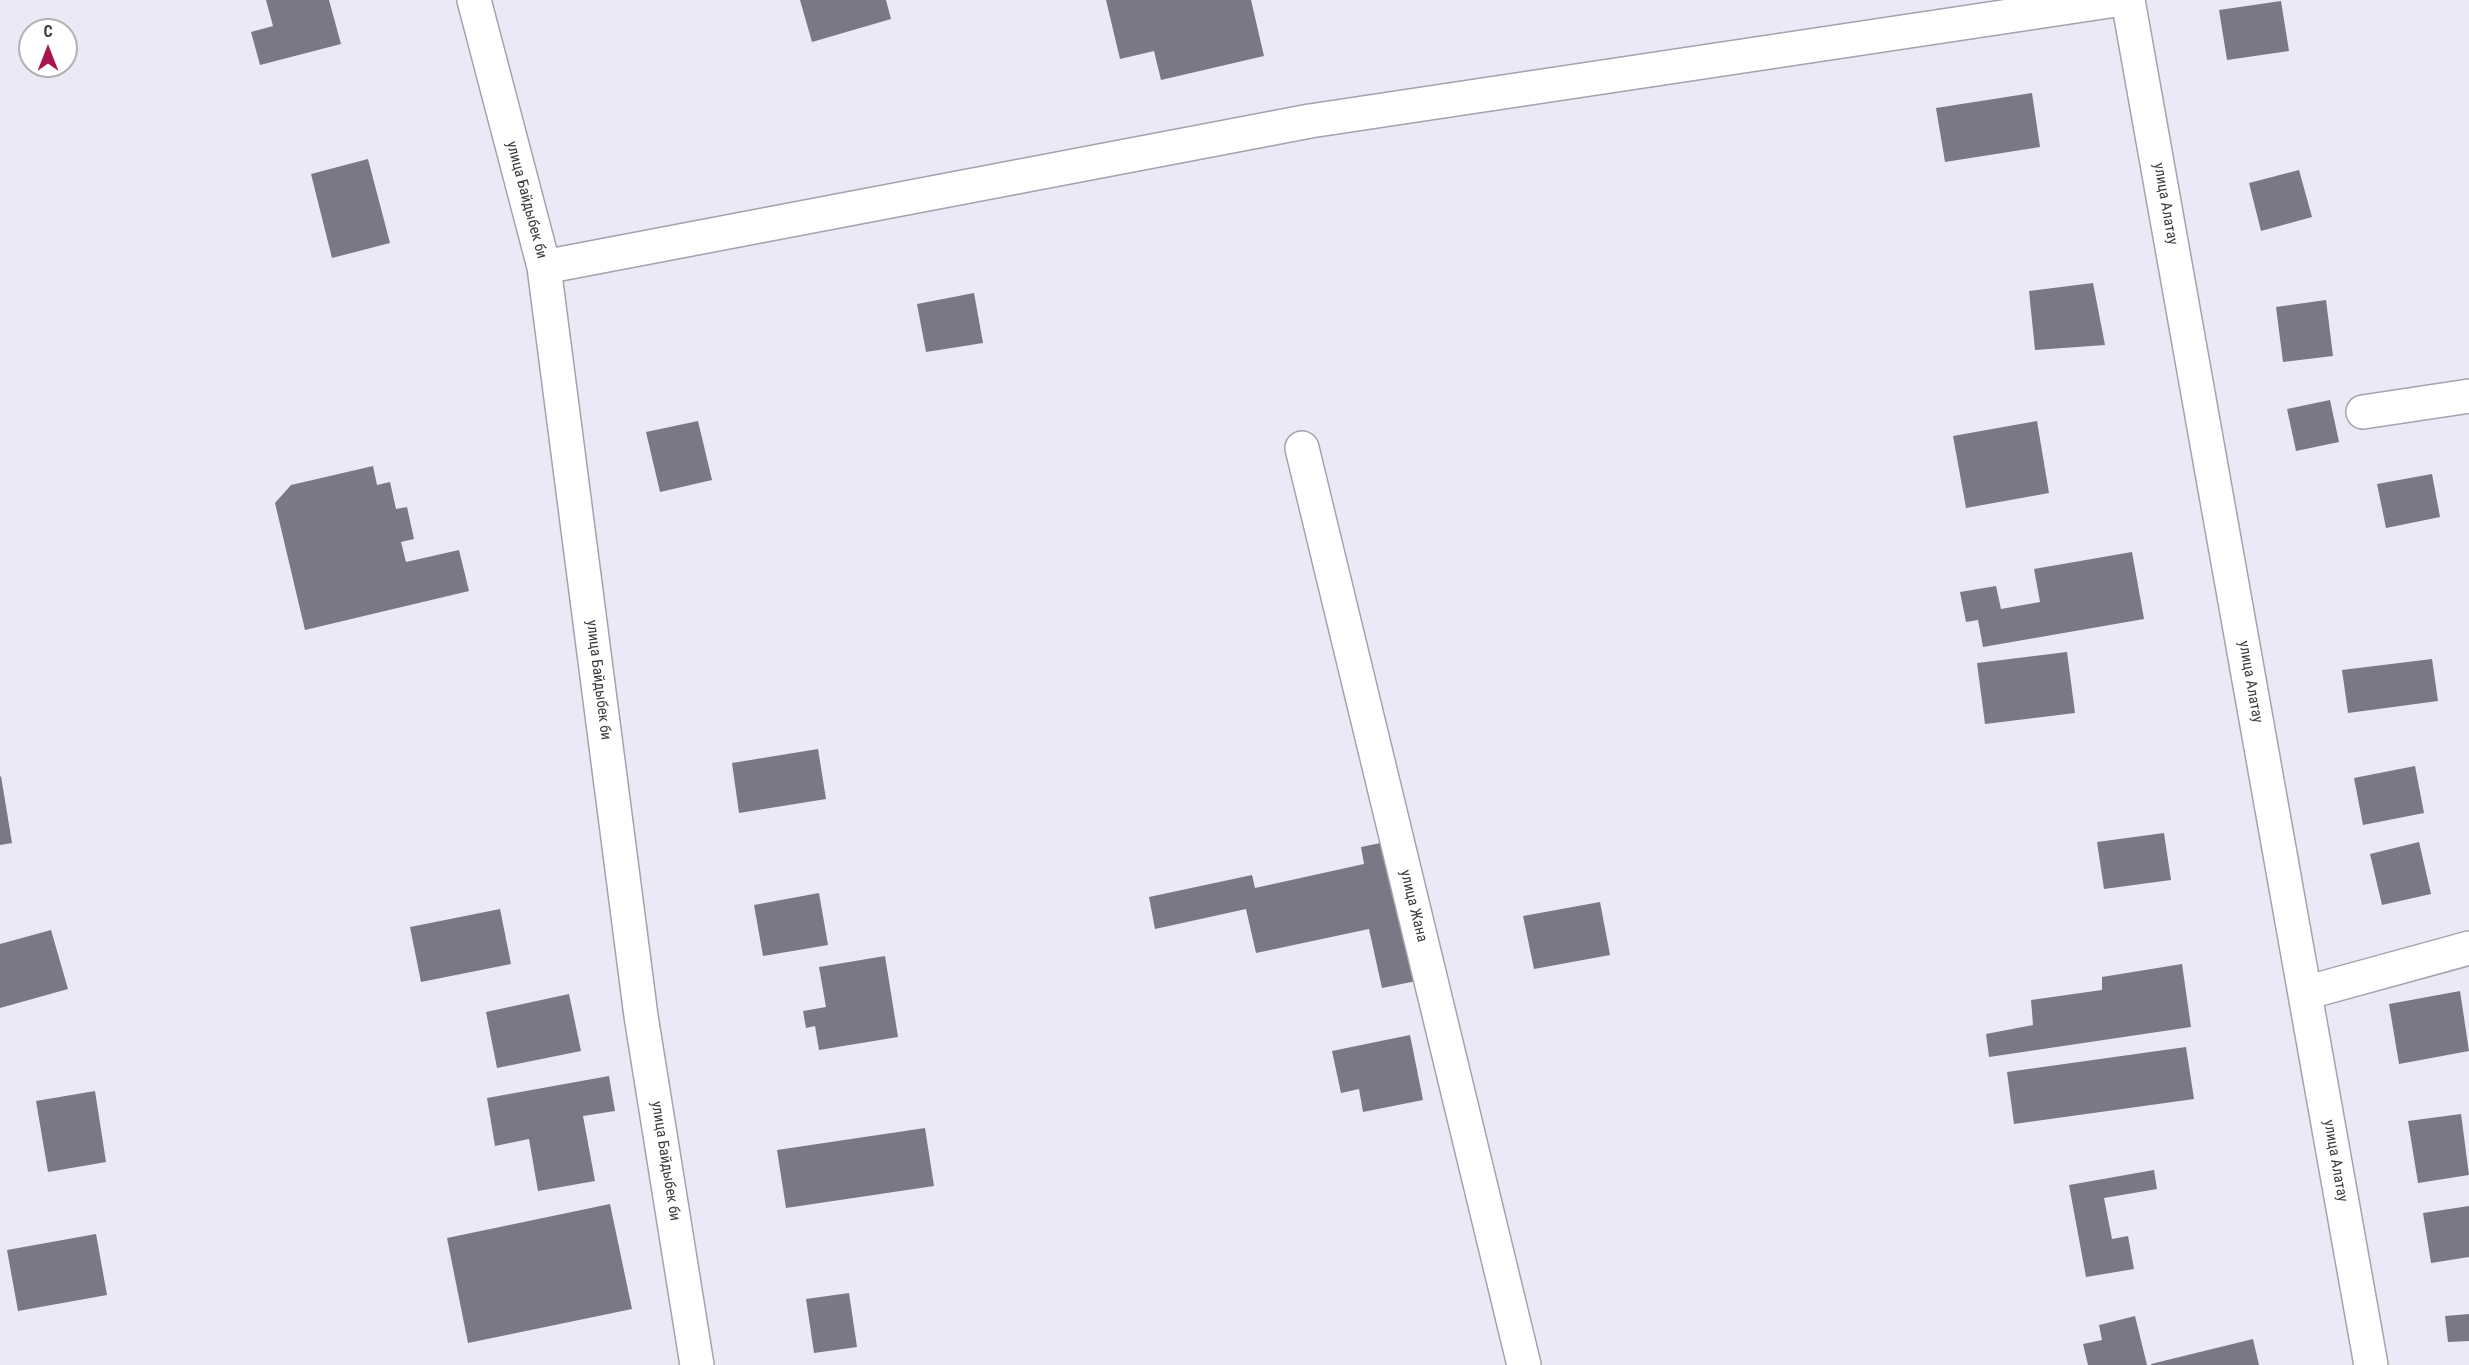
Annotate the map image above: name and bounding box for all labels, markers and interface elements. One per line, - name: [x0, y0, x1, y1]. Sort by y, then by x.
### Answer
- north arrow: [18, 18, 78, 78]
- text: С: [43, 22, 53, 41]
- street label: улица Байдыбек би: [502, 139, 550, 261]
- street label: улица Алатау: [2149, 162, 2181, 246]
- street label: улица Байдыбек би: [582, 619, 614, 741]
- street label: улица Алатау: [2234, 640, 2266, 724]
- street label: улица Жана: [1395, 868, 1431, 944]
- street label: улица Байдыбек би: [647, 1100, 683, 1222]
- street label: улица Алатау: [2319, 1119, 2351, 1203]

